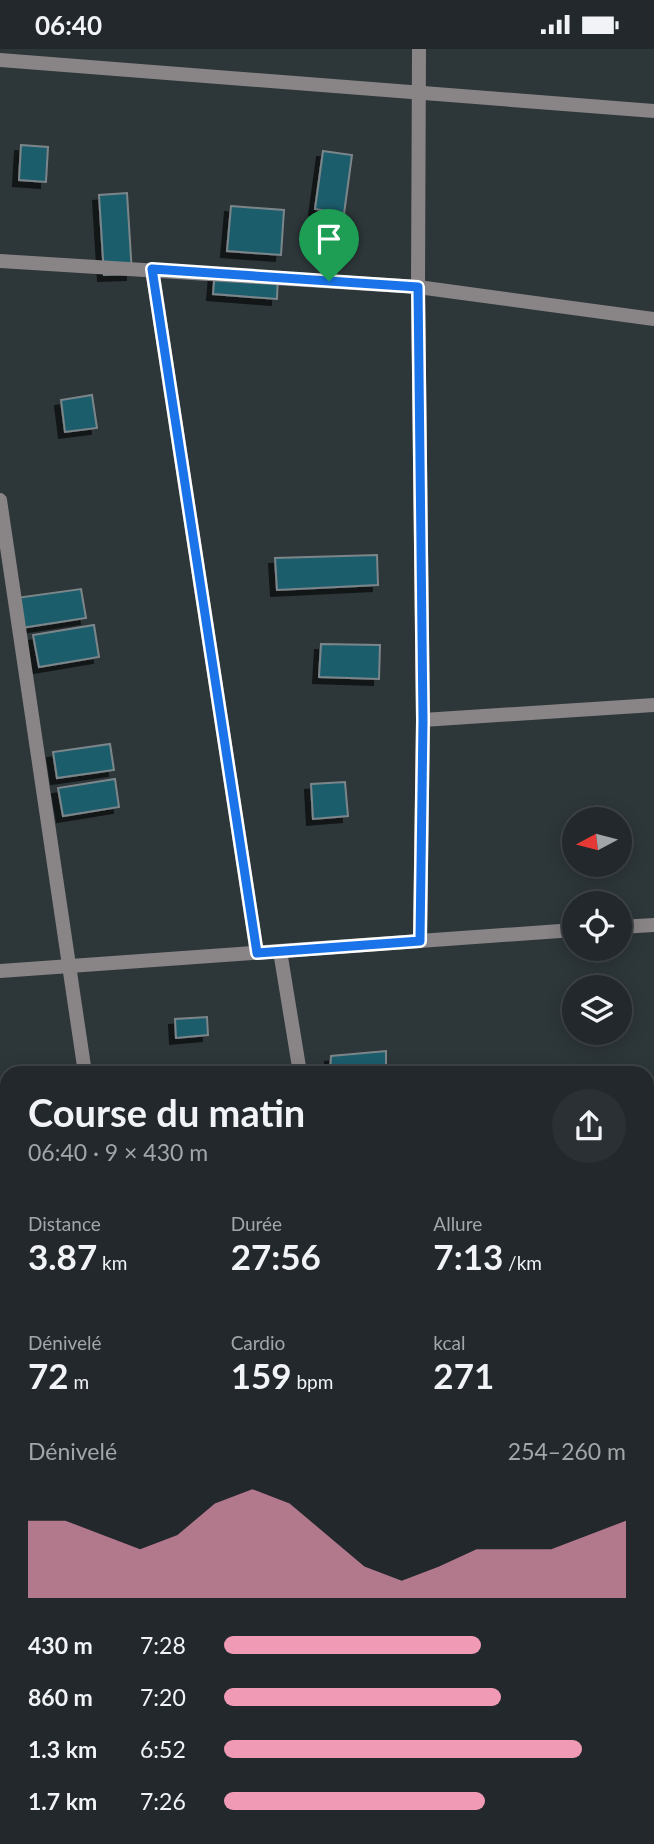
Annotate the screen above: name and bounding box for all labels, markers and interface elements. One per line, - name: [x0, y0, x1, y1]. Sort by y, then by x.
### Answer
- text: 06:40: [35, 9, 102, 41]
- pin: [299, 209, 359, 281]
- icon: arrive: [310, 220, 348, 258]
- north arrow: [562, 807, 632, 877]
- map controls: [562, 807, 632, 1045]
- button: locate: [562, 891, 632, 961]
- button: layers: [562, 975, 632, 1045]
- text: Course du matin: [28, 1089, 305, 1135]
- button: share: [552, 1089, 626, 1163]
- text: 06:40 · 9 × 430 m: [28, 1138, 208, 1166]
- text: Distance: [28, 1212, 101, 1235]
- text: Durée: [231, 1212, 282, 1235]
- text: Allure: [433, 1212, 482, 1235]
- text: 3.87: [28, 1235, 97, 1277]
- text: 27:56: [231, 1235, 321, 1277]
- text: 7:13: [433, 1235, 503, 1277]
- text: km: [97, 1251, 127, 1274]
- text: /km: [503, 1251, 542, 1274]
- text: Dénivelé: [28, 1331, 102, 1354]
- text: Cardio: [231, 1331, 285, 1354]
- text: kcal: [433, 1331, 465, 1354]
- text: 72: [28, 1354, 69, 1396]
- text: 159: [231, 1354, 292, 1396]
- text: 271: [433, 1354, 494, 1396]
- text: m: [69, 1370, 89, 1393]
- text: bpm: [292, 1370, 333, 1393]
- text: Dénivelé: [28, 1437, 117, 1465]
- text: 254–260 m: [508, 1437, 626, 1465]
- text: 430 m: [28, 1631, 93, 1659]
- text: 7:28: [140, 1631, 186, 1659]
- text: 860 m: [28, 1683, 93, 1711]
- text: 7:20: [140, 1683, 186, 1711]
- text: 1.3 km: [28, 1735, 97, 1763]
- text: 6:52: [140, 1735, 186, 1763]
- text: 1.7 km: [28, 1787, 97, 1815]
- text: 7:26: [140, 1787, 186, 1815]

